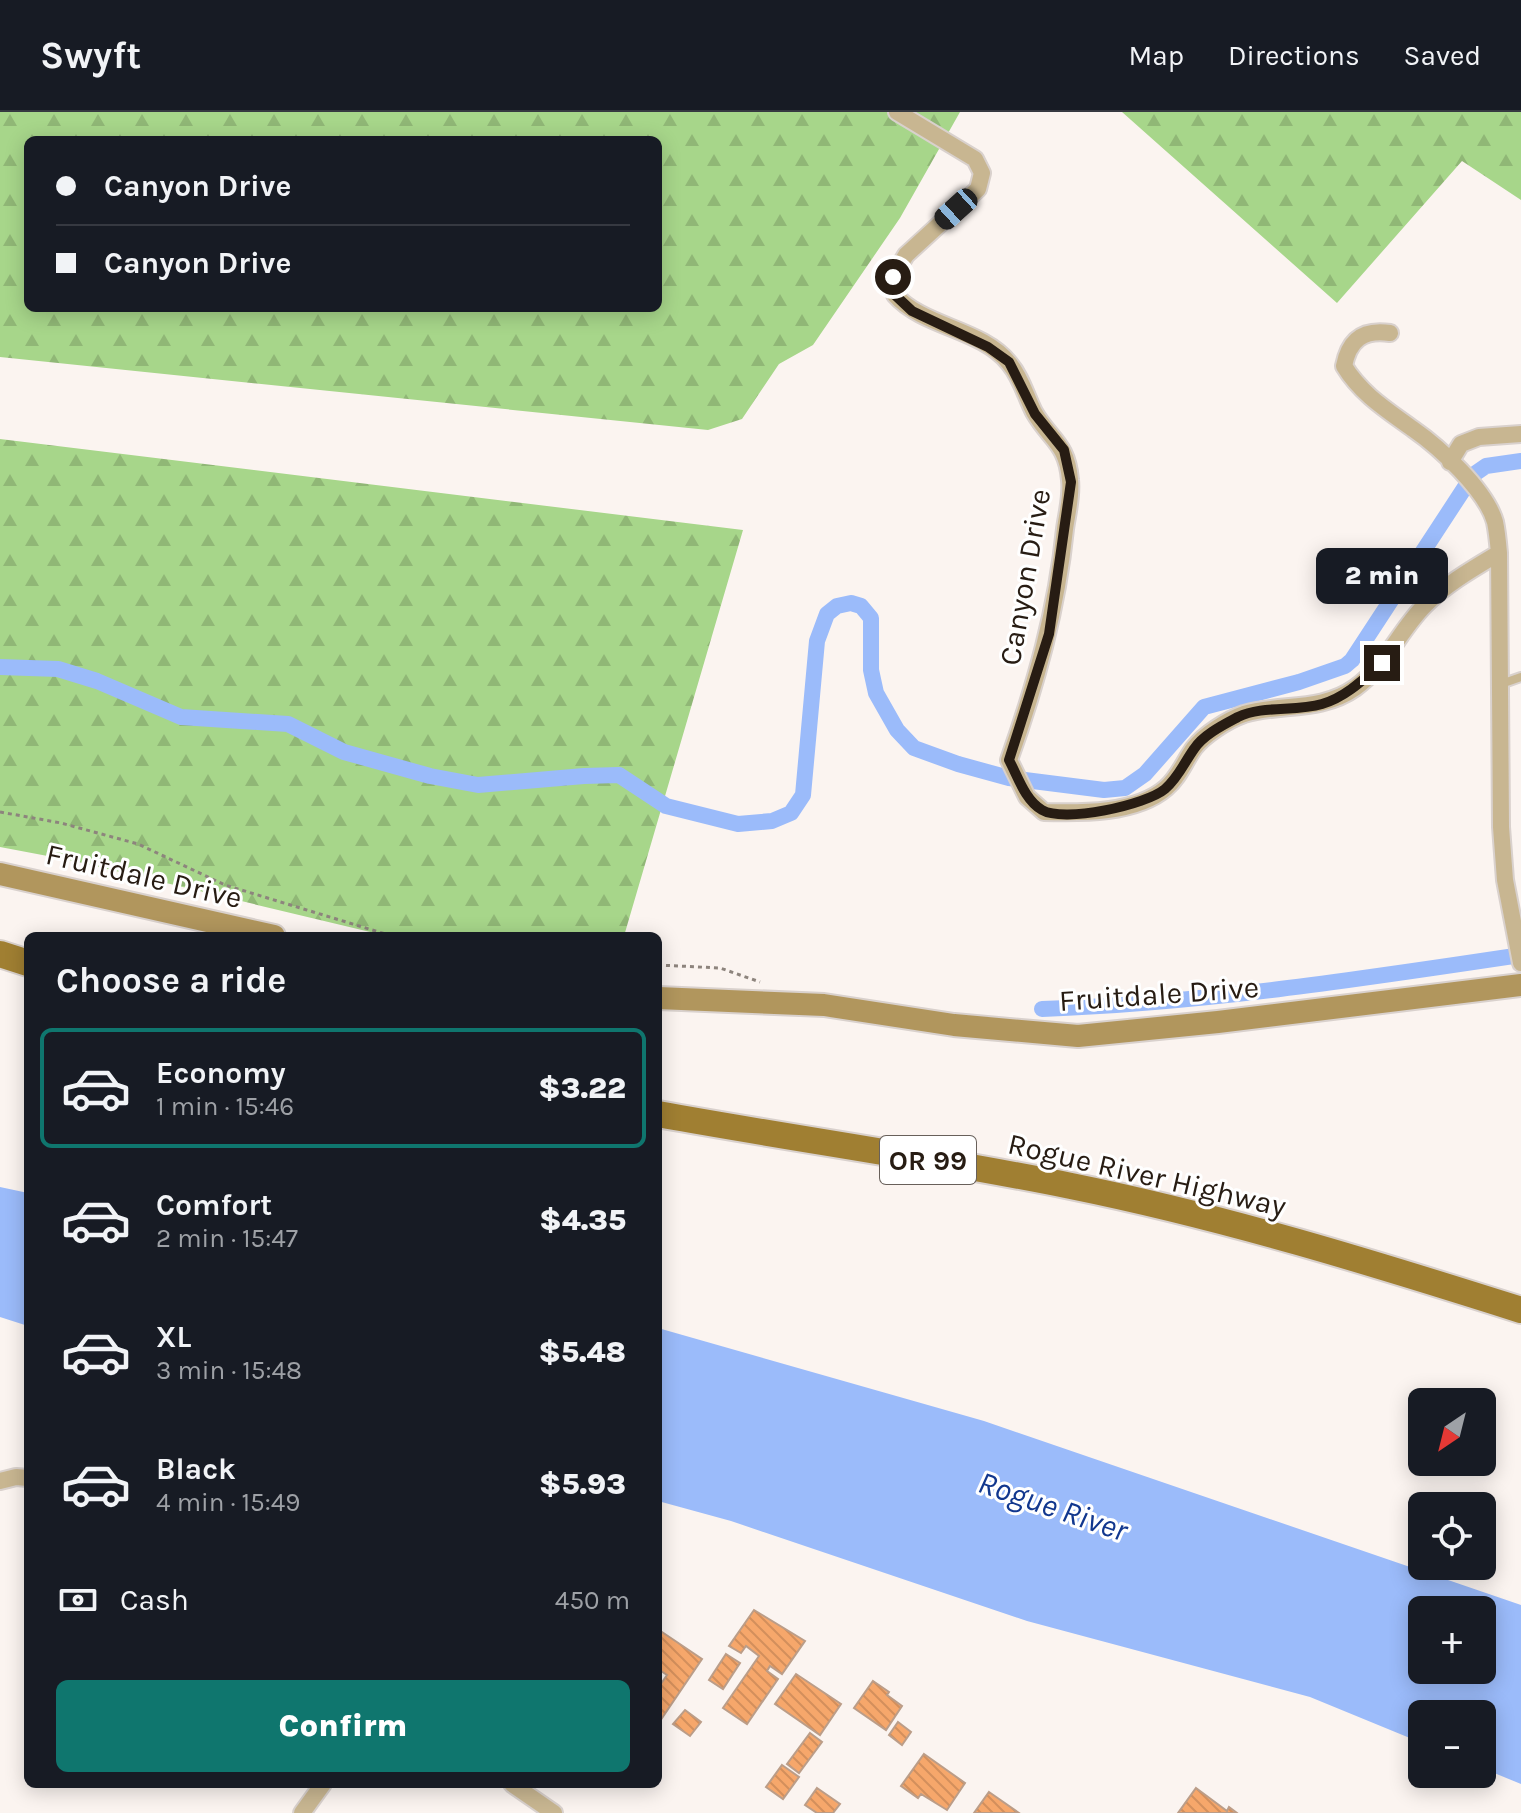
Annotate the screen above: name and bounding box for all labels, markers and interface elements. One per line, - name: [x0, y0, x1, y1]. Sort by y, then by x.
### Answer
- text: Swyft: [40, 33, 141, 78]
- text: Map: [1129, 39, 1184, 72]
- text: Directions: [1228, 39, 1360, 72]
- text: Saved: [1404, 39, 1481, 72]
- text: Canyon Drive: [104, 168, 291, 204]
- car: [930, 184, 982, 234]
- text: Canyon Drive: [104, 245, 291, 281]
- route start: [875, 259, 911, 295]
- street label: Canyon Drive: [992, 486, 1058, 668]
- callout: 2 min: [1316, 547, 1448, 603]
- text: 2 min: [1345, 560, 1419, 591]
- route end: [1364, 645, 1400, 681]
- street label: Fruitdale Drive: [42, 836, 246, 916]
- text: Choose a ride: [56, 959, 286, 1001]
- street label: Fruitdale Drive: [1058, 969, 1260, 1019]
- icon: car: [60, 1052, 132, 1124]
- text: Economy: [156, 1055, 286, 1091]
- text: $3.22: [538, 1070, 626, 1106]
- text: 1 min · 15:46: [156, 1091, 294, 1122]
- street label: Rogue River Highway: [1004, 1125, 1290, 1225]
- road number: OR 99: [880, 1136, 976, 1184]
- icon: car: [60, 1184, 132, 1256]
- text: Comfort: [156, 1187, 272, 1223]
- text: $4.35: [539, 1202, 626, 1238]
- text: 2 min · 15:47: [156, 1223, 298, 1254]
- icon: car: [60, 1316, 132, 1388]
- text: XL: [156, 1319, 191, 1355]
- text: $5.48: [538, 1334, 626, 1370]
- text: 3 min · 15:48: [156, 1355, 302, 1386]
- north arrow: [1408, 1388, 1496, 1476]
- map controls: [1408, 1388, 1496, 1788]
- icon: car: [60, 1448, 132, 1520]
- text: Black: [156, 1451, 236, 1487]
- water label: Rogue River: [973, 1464, 1133, 1550]
- text: $5.93: [539, 1466, 626, 1502]
- text: 4 min · 15:49: [156, 1487, 300, 1518]
- button: locate: [1408, 1492, 1496, 1580]
- icon: cash: [56, 1578, 100, 1622]
- text: Cash: [120, 1582, 189, 1618]
- text: 450 m: [555, 1585, 630, 1616]
- button: +: [1408, 1596, 1496, 1684]
- button: Confirm: [56, 1680, 630, 1772]
- button: −: [1408, 1700, 1496, 1788]

